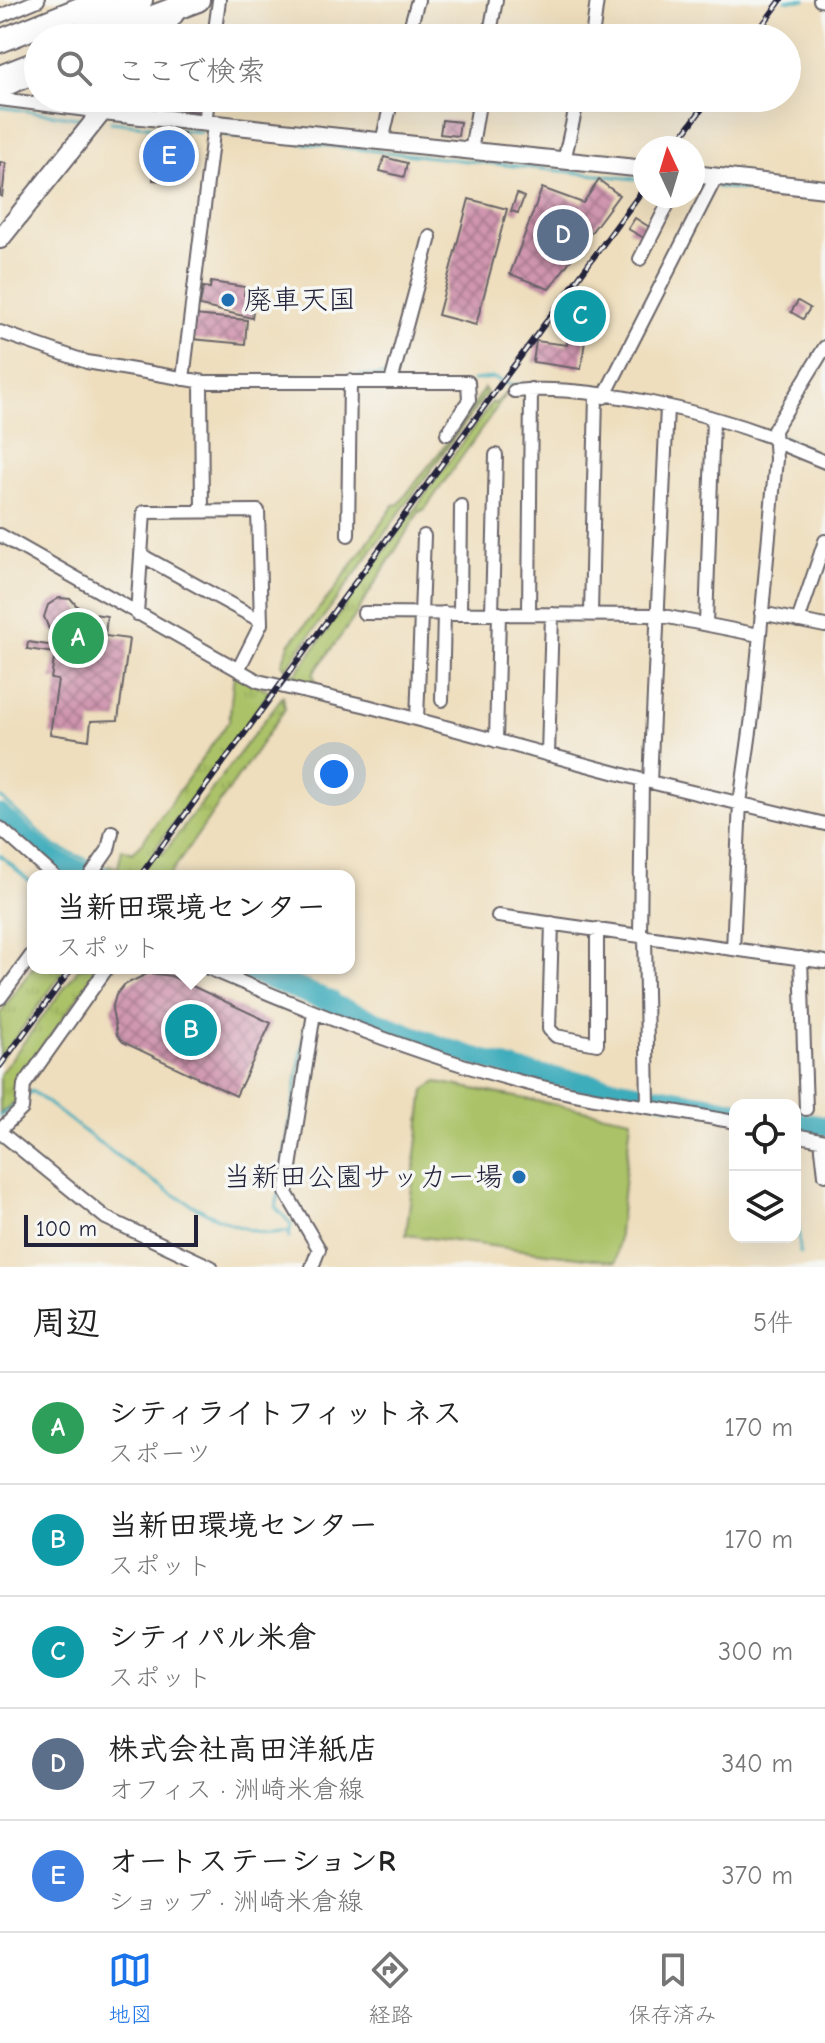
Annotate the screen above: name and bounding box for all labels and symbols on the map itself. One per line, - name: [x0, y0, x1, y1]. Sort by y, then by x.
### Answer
- pin: E: [143, 126, 195, 186]
- north arrow: [633, 136, 705, 208]
- pin: D: [537, 205, 589, 265]
- place label: 廃車天国: [244, 284, 356, 316]
- pin: C: [554, 286, 606, 346]
- marker: 廃車天国: [219, 291, 237, 309]
- pin: A: [52, 608, 104, 668]
- your location: [314, 754, 354, 794]
- pin: B: [165, 1000, 217, 1060]
- place label: 当新田公園サッカー場: [223, 1161, 503, 1193]
- marker: 当新田公園サッカー場: [510, 1168, 528, 1186]
- scale bar: [24, 1211, 198, 1247]

